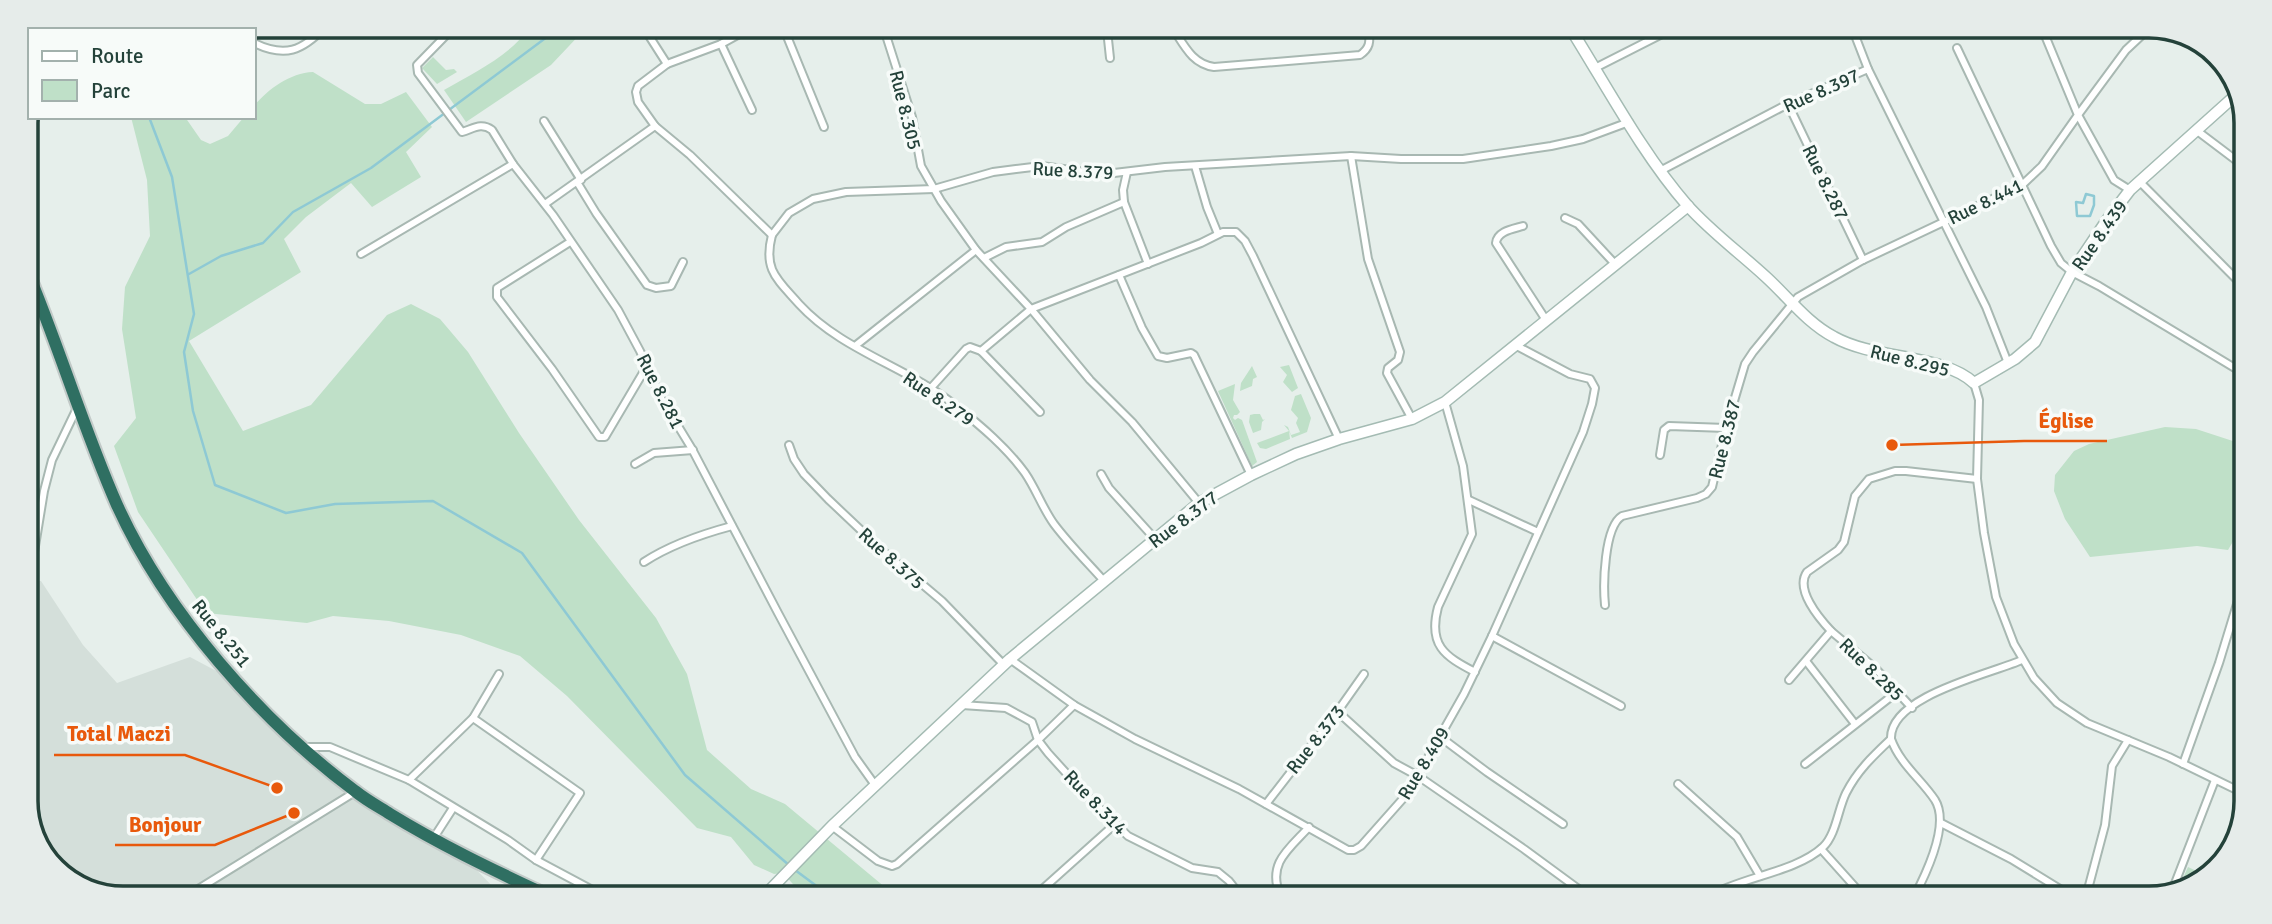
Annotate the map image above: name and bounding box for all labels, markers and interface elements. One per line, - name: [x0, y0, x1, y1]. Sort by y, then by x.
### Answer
- legend: [28, 28, 256, 119]
- text: Route: [91, 43, 143, 69]
- street label: Rue 8.397: [1779, 63, 1863, 118]
- street label: Rue 8.305: [884, 68, 926, 152]
- text: Parc: [91, 78, 130, 104]
- street label: Rue 8.287: [1797, 141, 1854, 224]
- street label: Rue 8.379: [1032, 157, 1114, 185]
- street label: Rue 8.441: [1944, 173, 2027, 230]
- street label: Rue 8.439: [2067, 195, 2133, 276]
- street label: Rue 8.295: [1868, 340, 1952, 382]
- street label: Rue 8.281: [631, 350, 689, 433]
- street label: Rue 8.279: [898, 366, 979, 431]
- street label: Rue 8.387: [1704, 397, 1746, 481]
- callout: Église: [2024, 399, 2107, 441]
- text: Église: [2038, 407, 2094, 434]
- street label: Rue 8.377: [1144, 486, 1223, 554]
- street label: Rue 8.375: [853, 523, 929, 595]
- street label: Rue 8.251: [186, 595, 256, 673]
- street label: Rue 8.285: [1834, 633, 1909, 707]
- street label: Rue 8.373: [1281, 700, 1350, 779]
- callout: Total Maczi: [54, 713, 185, 755]
- text: Total Maczi: [67, 721, 171, 747]
- street label: Rue 8.409: [1393, 723, 1455, 804]
- street label: Rue 8.314: [1058, 765, 1132, 840]
- callout: Bonjour: [115, 803, 215, 845]
- text: Bonjour: [129, 812, 202, 838]

